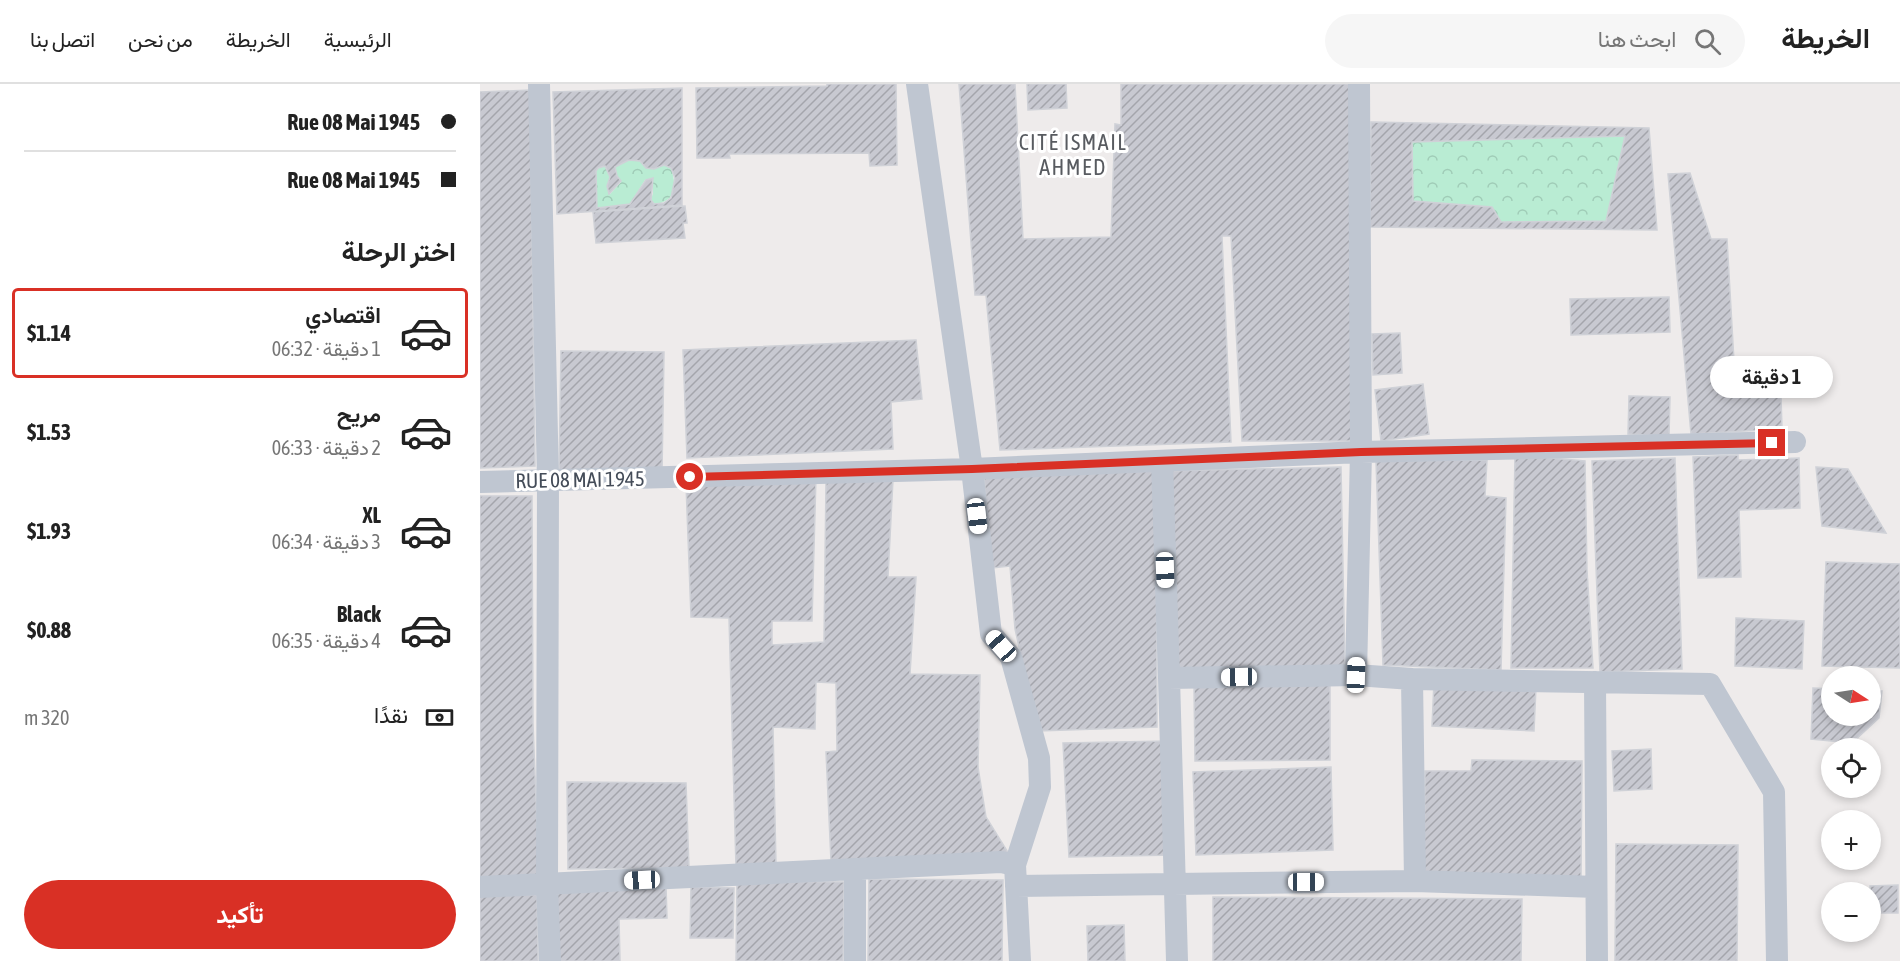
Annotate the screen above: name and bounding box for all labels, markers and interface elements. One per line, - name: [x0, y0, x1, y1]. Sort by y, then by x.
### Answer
- search box: [1325, 14, 1745, 68]
- text: الخريطة: [1781, 22, 1870, 54]
- icon: search: [1691, 25, 1724, 58]
- text: ابحث هنا: [1598, 26, 1676, 52]
- text: اتصل بنا: [30, 27, 95, 51]
- text: من نحن: [128, 27, 193, 51]
- text: الخريطة: [226, 27, 291, 51]
- text: الرئيسية: [324, 27, 392, 51]
- text: Rue 08 Mai 1945: [287, 109, 420, 135]
- district label: CITÉ ISMAIL AHMED: [1019, 129, 1127, 180]
- text: Rue 08 Mai 1945: [287, 167, 420, 193]
- text: اختر الرحلة: [342, 236, 456, 267]
- text: اقتصادي: [305, 302, 381, 328]
- icon: car: [399, 306, 453, 360]
- text: $1.14: [27, 320, 71, 346]
- text: 1 دقيقة · 06:32: [272, 337, 381, 360]
- callout: 1 دقيقة: [1710, 356, 1834, 398]
- text: 1 دقيقة: [1742, 365, 1801, 388]
- text: مريح: [337, 401, 381, 427]
- icon: car: [399, 405, 453, 459]
- text: $1.53: [27, 419, 71, 445]
- route end: [1758, 429, 1785, 456]
- text: 2 دقيقة · 06:33: [272, 436, 381, 459]
- route start: [676, 463, 703, 490]
- street label: RUE 08 MAI 1945: [515, 466, 645, 492]
- car: [966, 497, 988, 535]
- text: XL: [363, 502, 381, 528]
- icon: car: [399, 504, 453, 558]
- text: $1.93: [27, 518, 71, 544]
- text: 3 دقيقة · 06:34: [272, 530, 381, 553]
- car: [1155, 552, 1175, 588]
- text: Black: [337, 601, 381, 627]
- icon: car: [399, 603, 453, 657]
- text: $0.88: [27, 617, 71, 643]
- car: [982, 627, 1020, 665]
- text: 4 دقيقة · 06:35: [272, 629, 381, 652]
- car: [1346, 657, 1366, 693]
- north arrow: [1821, 666, 1881, 726]
- map controls: [1821, 666, 1881, 942]
- car: [1221, 668, 1257, 686]
- icon: cash: [423, 701, 456, 734]
- text: نقدًا: [374, 702, 408, 728]
- text: 320 m: [24, 706, 69, 729]
- button: locate: [1821, 738, 1881, 798]
- button: +: [1821, 810, 1881, 870]
- car: [624, 870, 660, 890]
- car: [1288, 873, 1324, 891]
- button: تأكيد: [24, 880, 456, 949]
- button: −: [1821, 882, 1881, 942]

